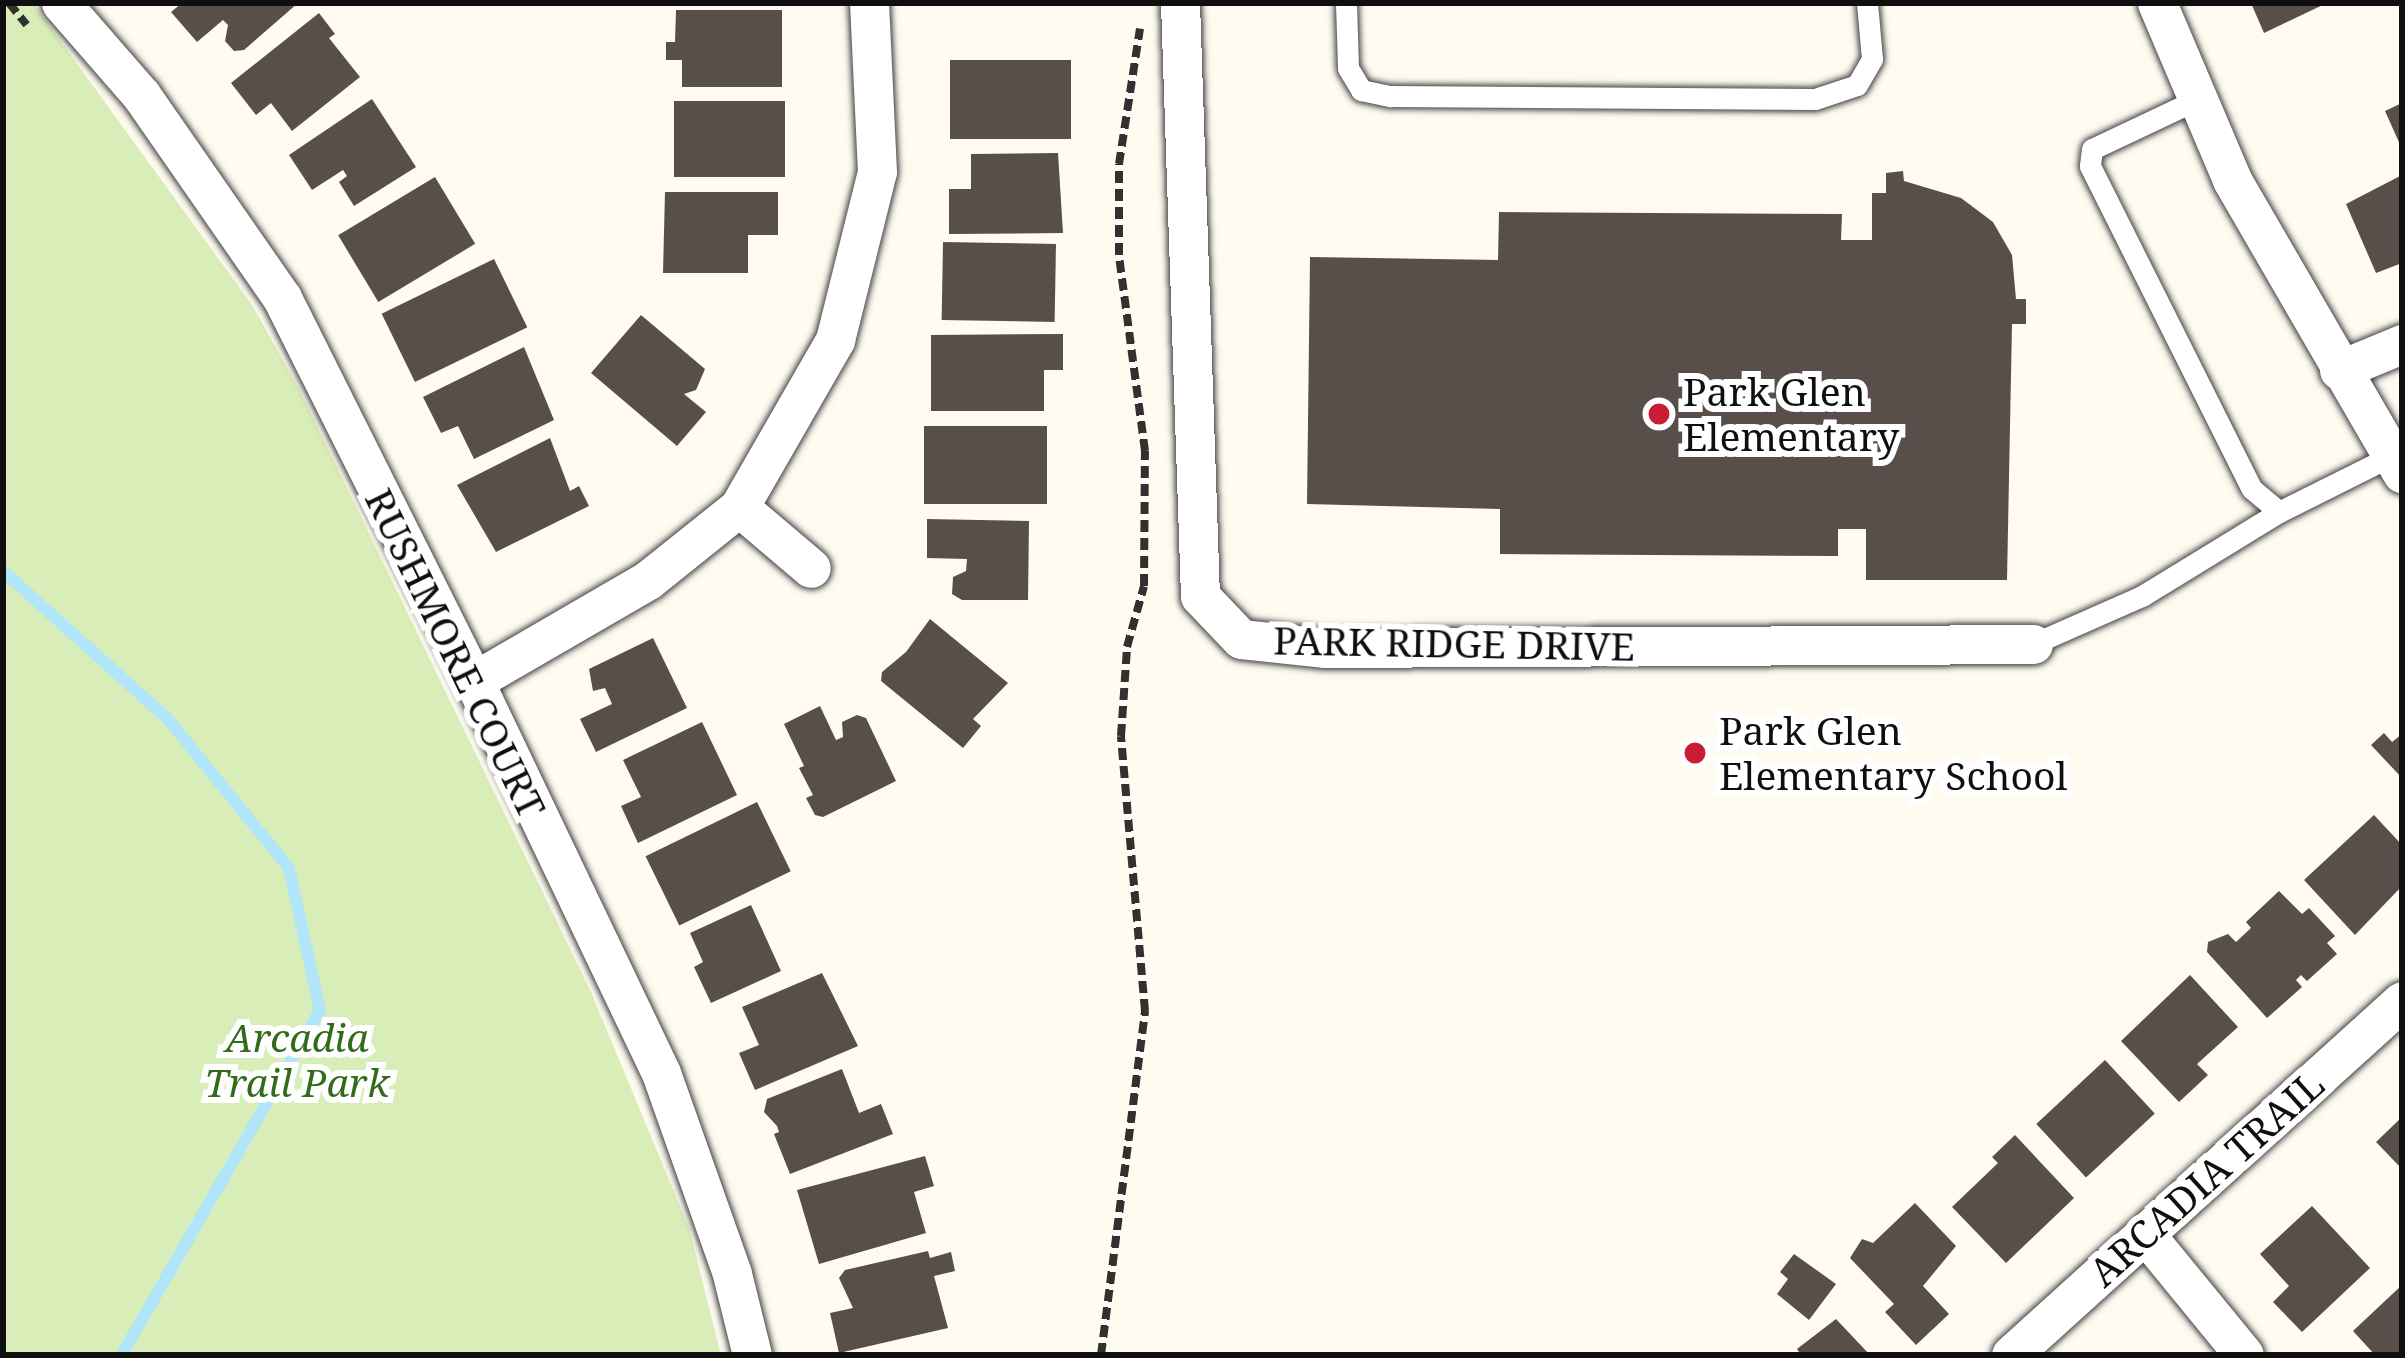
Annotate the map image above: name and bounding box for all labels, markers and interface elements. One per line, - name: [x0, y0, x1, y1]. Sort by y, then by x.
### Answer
- place label: Park Glen Elementary: [1683, 369, 1899, 460]
- marker: Park Glen Elementary: [1646, 401, 1672, 427]
- street label: RUSHMORE COURT: [356, 481, 556, 825]
- street label: PARK RIDGE DRIVE: [1273, 616, 1635, 670]
- place label: Park Glen Elementary School: [1719, 708, 2068, 799]
- marker: Park Glen Elementary School: [1682, 740, 1708, 766]
- park label: Arcadia Trail Park: [204, 1015, 390, 1106]
- street label: ARCADIA TRAIL: [2079, 1060, 2333, 1296]

